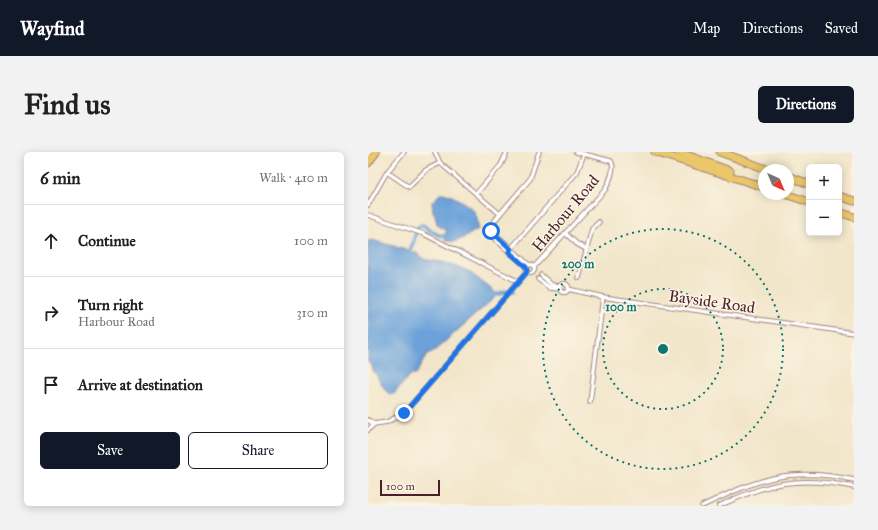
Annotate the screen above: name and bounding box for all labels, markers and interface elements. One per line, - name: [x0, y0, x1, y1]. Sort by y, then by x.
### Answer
- text: Wayfind: [20, 17, 85, 40]
- text: Map: [693, 20, 720, 37]
- text: Directions: [742, 20, 803, 37]
- text: Saved: [825, 20, 858, 37]
- button: Directions: [758, 86, 854, 123]
- text: Find us: [24, 87, 110, 122]
- north arrow: [758, 164, 794, 200]
- map controls: [806, 164, 842, 236]
- button: +: [806, 164, 842, 200]
- text: 6 min: [40, 168, 81, 189]
- text: Walk · 410 m: [259, 170, 328, 186]
- street label: Harbour Road: [528, 171, 603, 256]
- button: −: [806, 200, 842, 236]
- route start: [482, 222, 500, 240]
- icon: ahead: [40, 230, 62, 252]
- text: Continue: [78, 232, 136, 250]
- text: 100 m: [294, 233, 328, 249]
- text: 200 m: [562, 257, 595, 271]
- street label: Bayside Road: [668, 286, 756, 317]
- text: Turn right: [78, 296, 143, 314]
- text: 100 m: [605, 300, 638, 314]
- icon: right: [40, 302, 62, 324]
- text: 310 m: [296, 305, 328, 321]
- text: Harbour Road: [78, 314, 155, 330]
- centre of rings: [656, 342, 670, 356]
- icon: arrive: [40, 374, 62, 396]
- text: Arrive at destination: [78, 376, 203, 394]
- route end: [395, 404, 413, 422]
- button: Save: [40, 432, 180, 469]
- button: Share: [188, 432, 328, 469]
- scale bar: [380, 478, 440, 497]
- text: 100 m: [386, 480, 415, 493]

